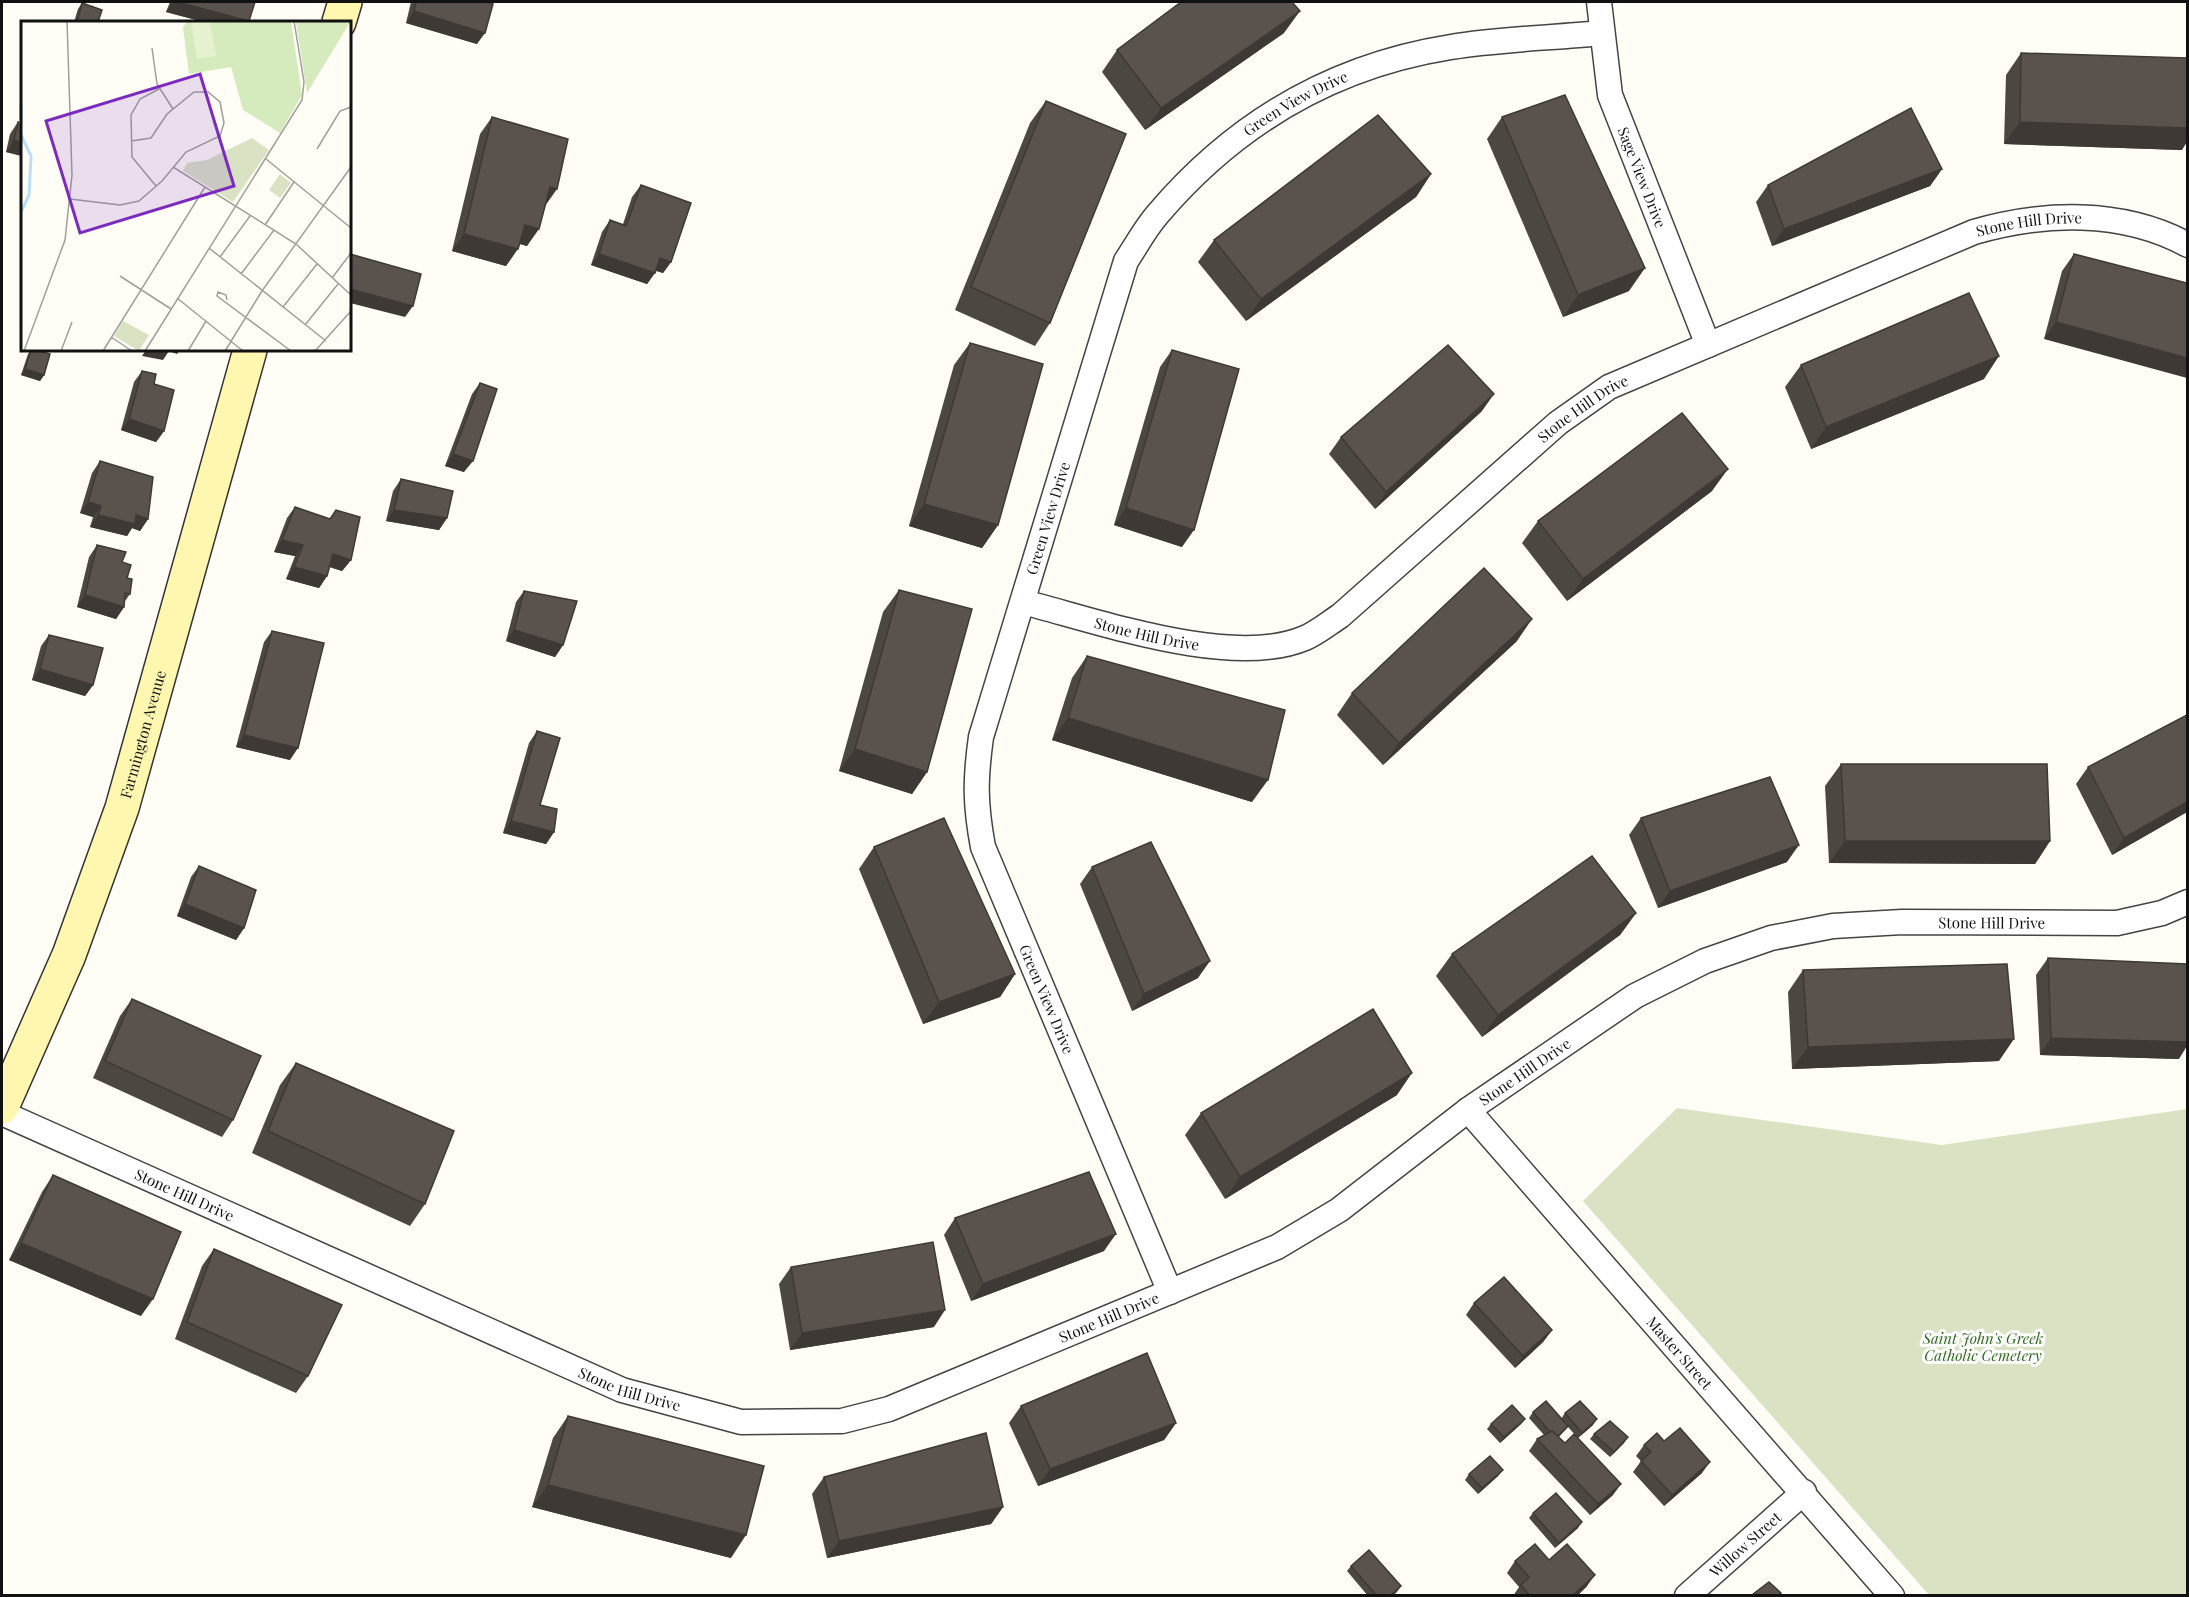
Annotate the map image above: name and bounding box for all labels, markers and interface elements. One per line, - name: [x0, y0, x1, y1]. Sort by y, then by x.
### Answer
- inset map: [21, 21, 351, 351]
- street label: Green View Drive: [1239, 66, 1351, 140]
- street label: Sage View Drive: [1613, 124, 1671, 231]
- street label: Stone Hill Drive: [1974, 207, 2082, 241]
- street label: Stone Hill Drive: [1533, 370, 1631, 447]
- street label: Green View Drive: [1021, 459, 1074, 577]
- street label: Stone Hill Drive: [1092, 612, 1201, 655]
- street label: Farmington Avenue: [115, 668, 170, 801]
- street label: Stone Hill Drive: [1938, 912, 2045, 933]
- street label: Green View Drive: [1015, 941, 1079, 1057]
- street label: Stone Hill Drive: [1475, 1033, 1574, 1110]
- street label: Stone Hill Drive: [132, 1164, 237, 1226]
- street label: Stone Hill Drive: [1056, 1287, 1162, 1347]
- street label: Master Street: [1642, 1312, 1717, 1394]
- park label: Saint John's Greek Catholic Cemetery: [1922, 1328, 2044, 1365]
- street label: Stone Hill Drive: [575, 1362, 683, 1415]
- street label: Willow Street: [1704, 1507, 1786, 1582]

